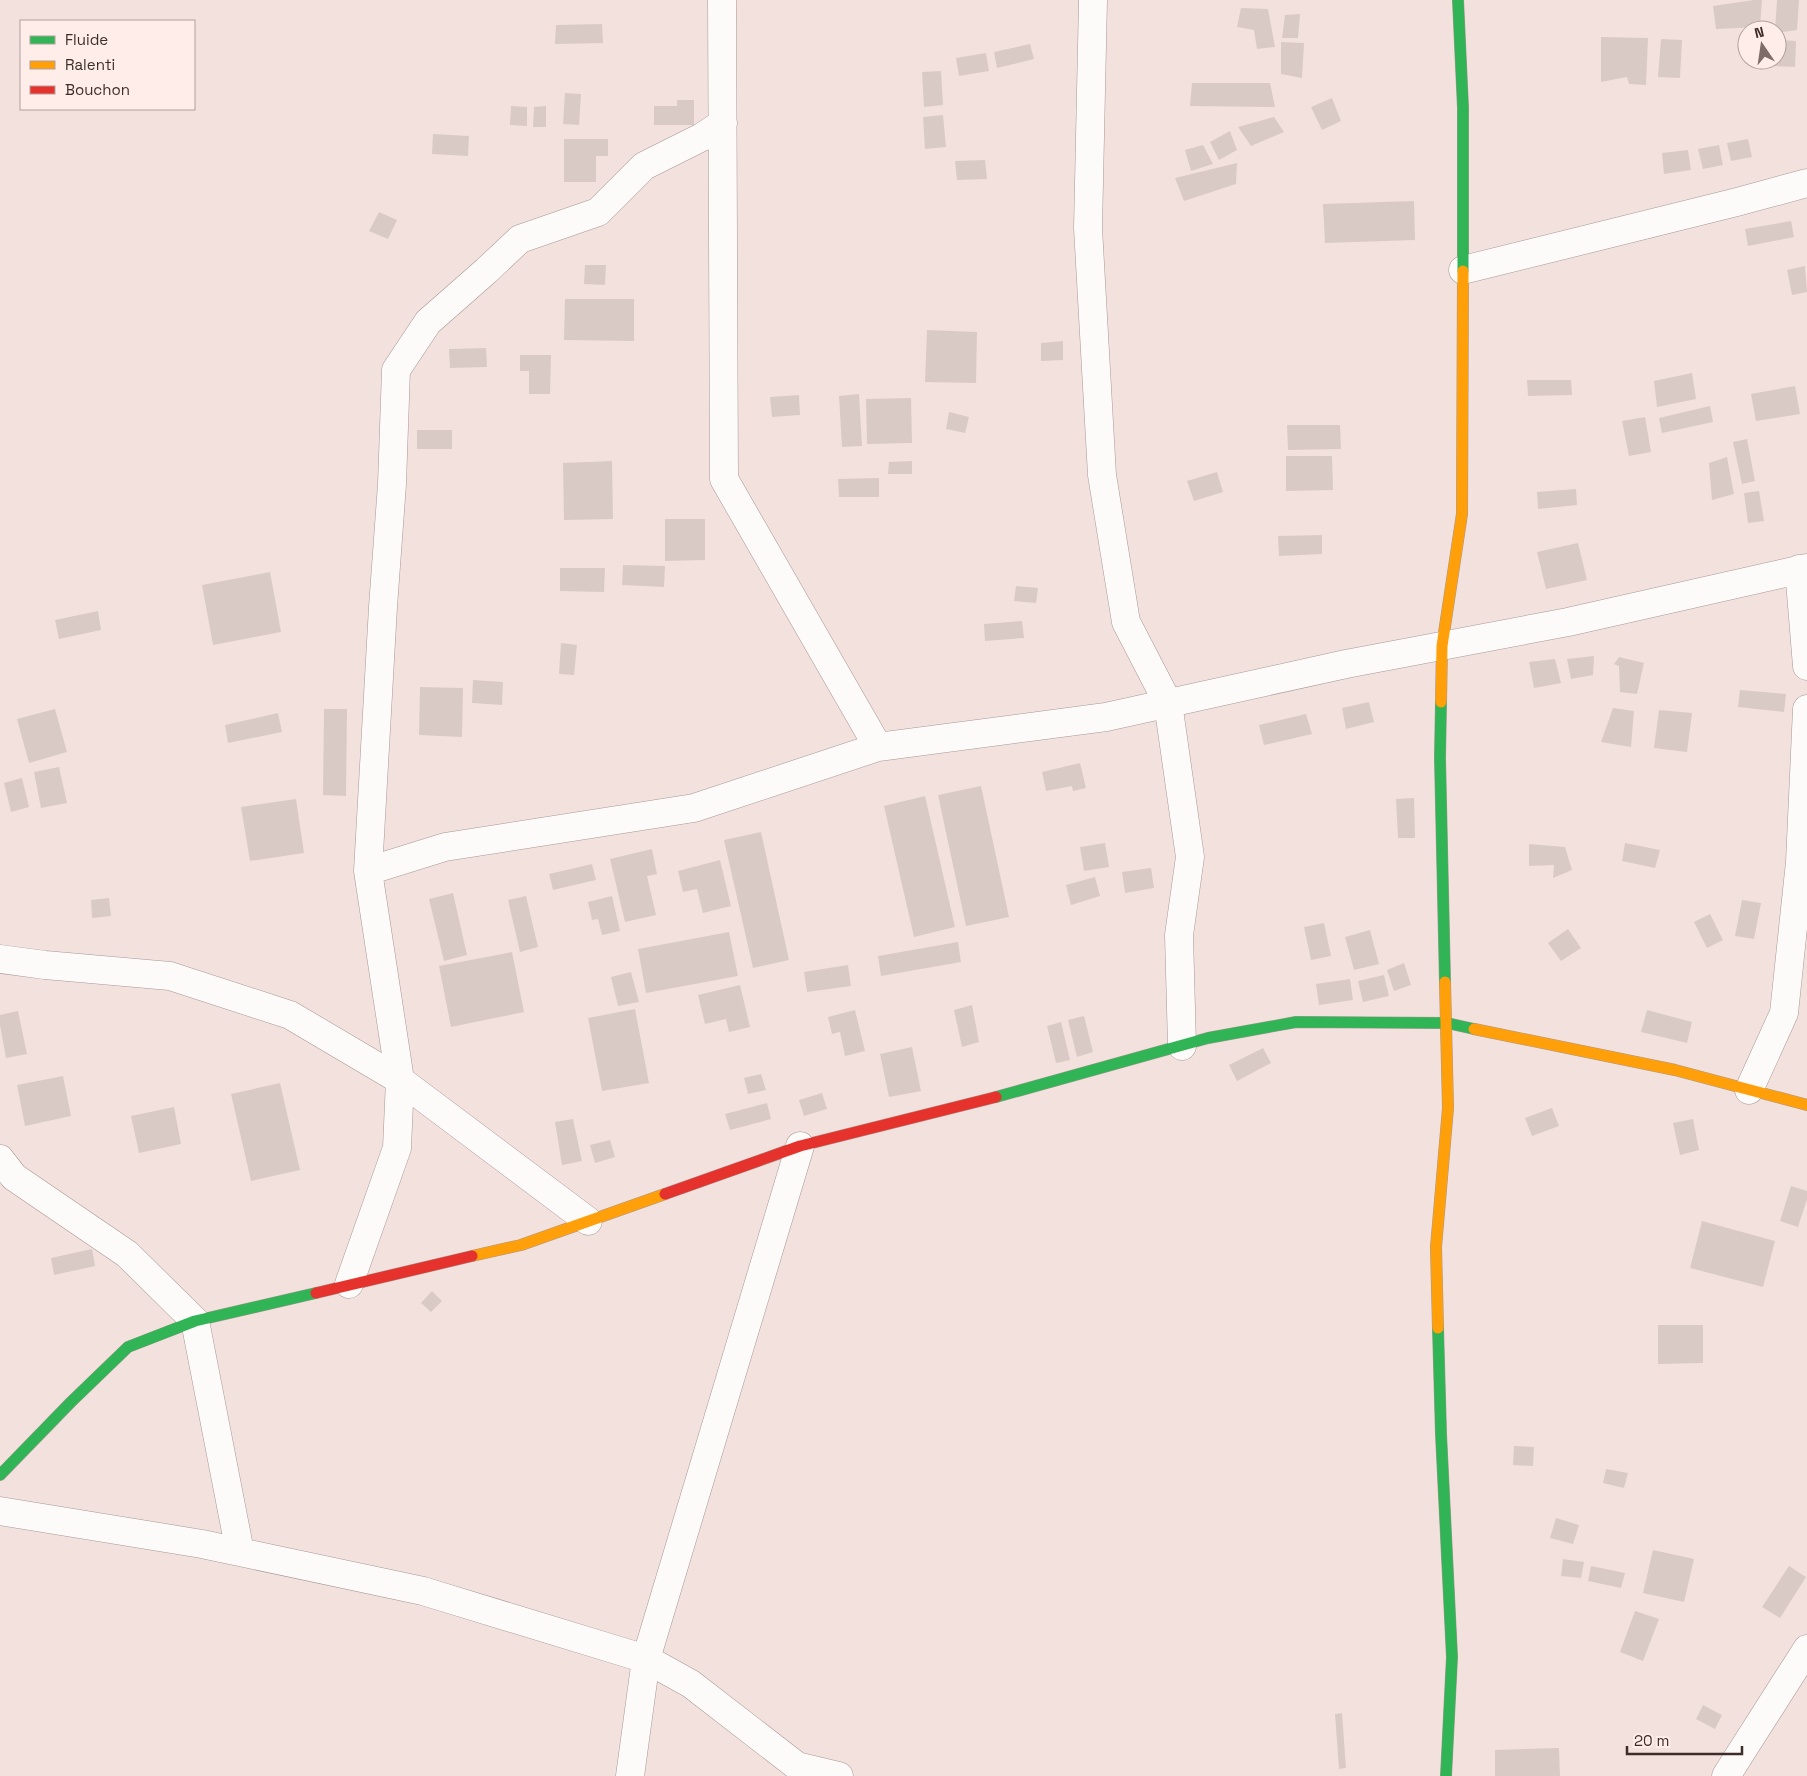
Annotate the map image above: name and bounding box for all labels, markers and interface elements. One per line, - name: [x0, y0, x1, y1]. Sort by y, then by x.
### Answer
- legend: [20, 20, 195, 110]
- north arrow: [1737, 20, 1787, 70]
- text: N: [1752, 23, 1766, 42]
- text: Fluide: [65, 30, 108, 49]
- text: Ralenti: [65, 55, 115, 74]
- text: Bouchon: [65, 80, 130, 99]
- scale bar: [1627, 1724, 1742, 1756]
- text: 20 m: [1634, 1731, 1669, 1750]

